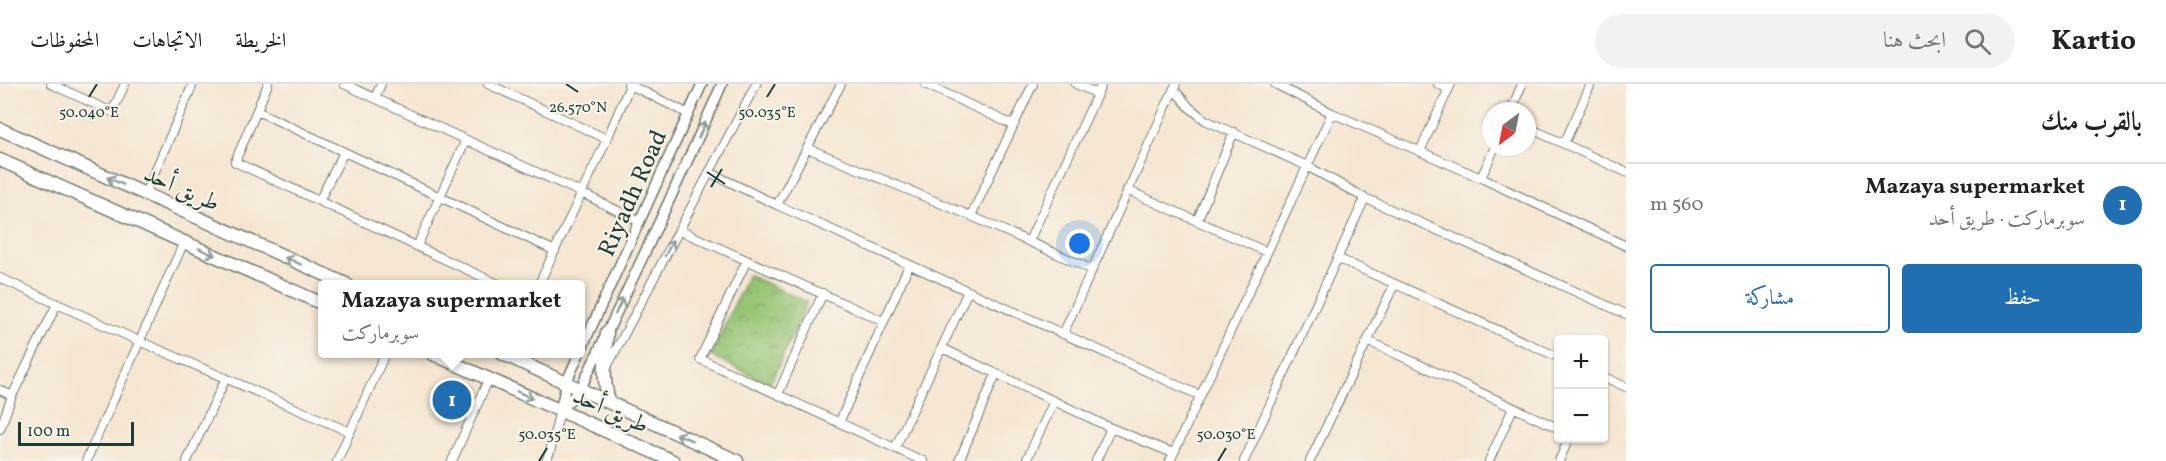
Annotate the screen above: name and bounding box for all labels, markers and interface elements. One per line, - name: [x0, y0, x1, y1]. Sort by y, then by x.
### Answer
- search box: [1595, 14, 2015, 68]
- text: Kartio: [2051, 22, 2136, 61]
- icon: search: [1961, 25, 1994, 58]
- text: ابحث هنا: [1883, 26, 1946, 57]
- text: المحفوظات: [30, 27, 99, 56]
- text: الاتجاهات: [132, 27, 202, 56]
- text: الخريطة: [235, 27, 286, 56]
- text: 26.570°N: [549, 98, 607, 119]
- north arrow: [1482, 102, 1536, 156]
- text: 50.040°E: [59, 103, 119, 124]
- text: 50.035°E: [738, 103, 796, 124]
- text: بالقرب منك: [2041, 105, 2142, 141]
- one-way arrow: [697, 121, 709, 139]
- street label: Riyadh Road: [591, 125, 677, 263]
- street label: طريق أحد: [138, 156, 226, 222]
- text: Mazaya supermarket: [1865, 172, 2085, 203]
- one-way arrow: [106, 175, 125, 186]
- text: 560 m: [1650, 191, 1703, 219]
- text: 1: [2118, 191, 2127, 219]
- text: سوبرماركت · طريق أحد: [1929, 206, 2085, 234]
- your location: [1065, 229, 1094, 258]
- one-way arrow: [664, 239, 676, 257]
- one-way arrow: [197, 247, 215, 258]
- one-way arrow: [284, 254, 302, 265]
- button: مشاركة: [1650, 264, 1890, 333]
- button: حفظ: [1902, 264, 2142, 333]
- popup: [318, 280, 585, 358]
- text: Mazaya supermarket: [342, 286, 561, 317]
- one-way arrow: [614, 298, 626, 316]
- text: سوبرماركت: [342, 320, 419, 348]
- map controls: [1554, 335, 1608, 443]
- button: +: [1554, 335, 1608, 389]
- pin: 1: [432, 378, 472, 422]
- street label: طريق أحد: [567, 378, 655, 444]
- one-way arrow: [515, 389, 533, 401]
- button: −: [1554, 389, 1608, 443]
- scale bar: [18, 419, 134, 446]
- text: 100 m: [27, 421, 70, 443]
- text: 50.035°E: [518, 425, 576, 446]
- text: 50.030°E: [1197, 425, 1255, 446]
- one-way arrow: [675, 431, 694, 442]

